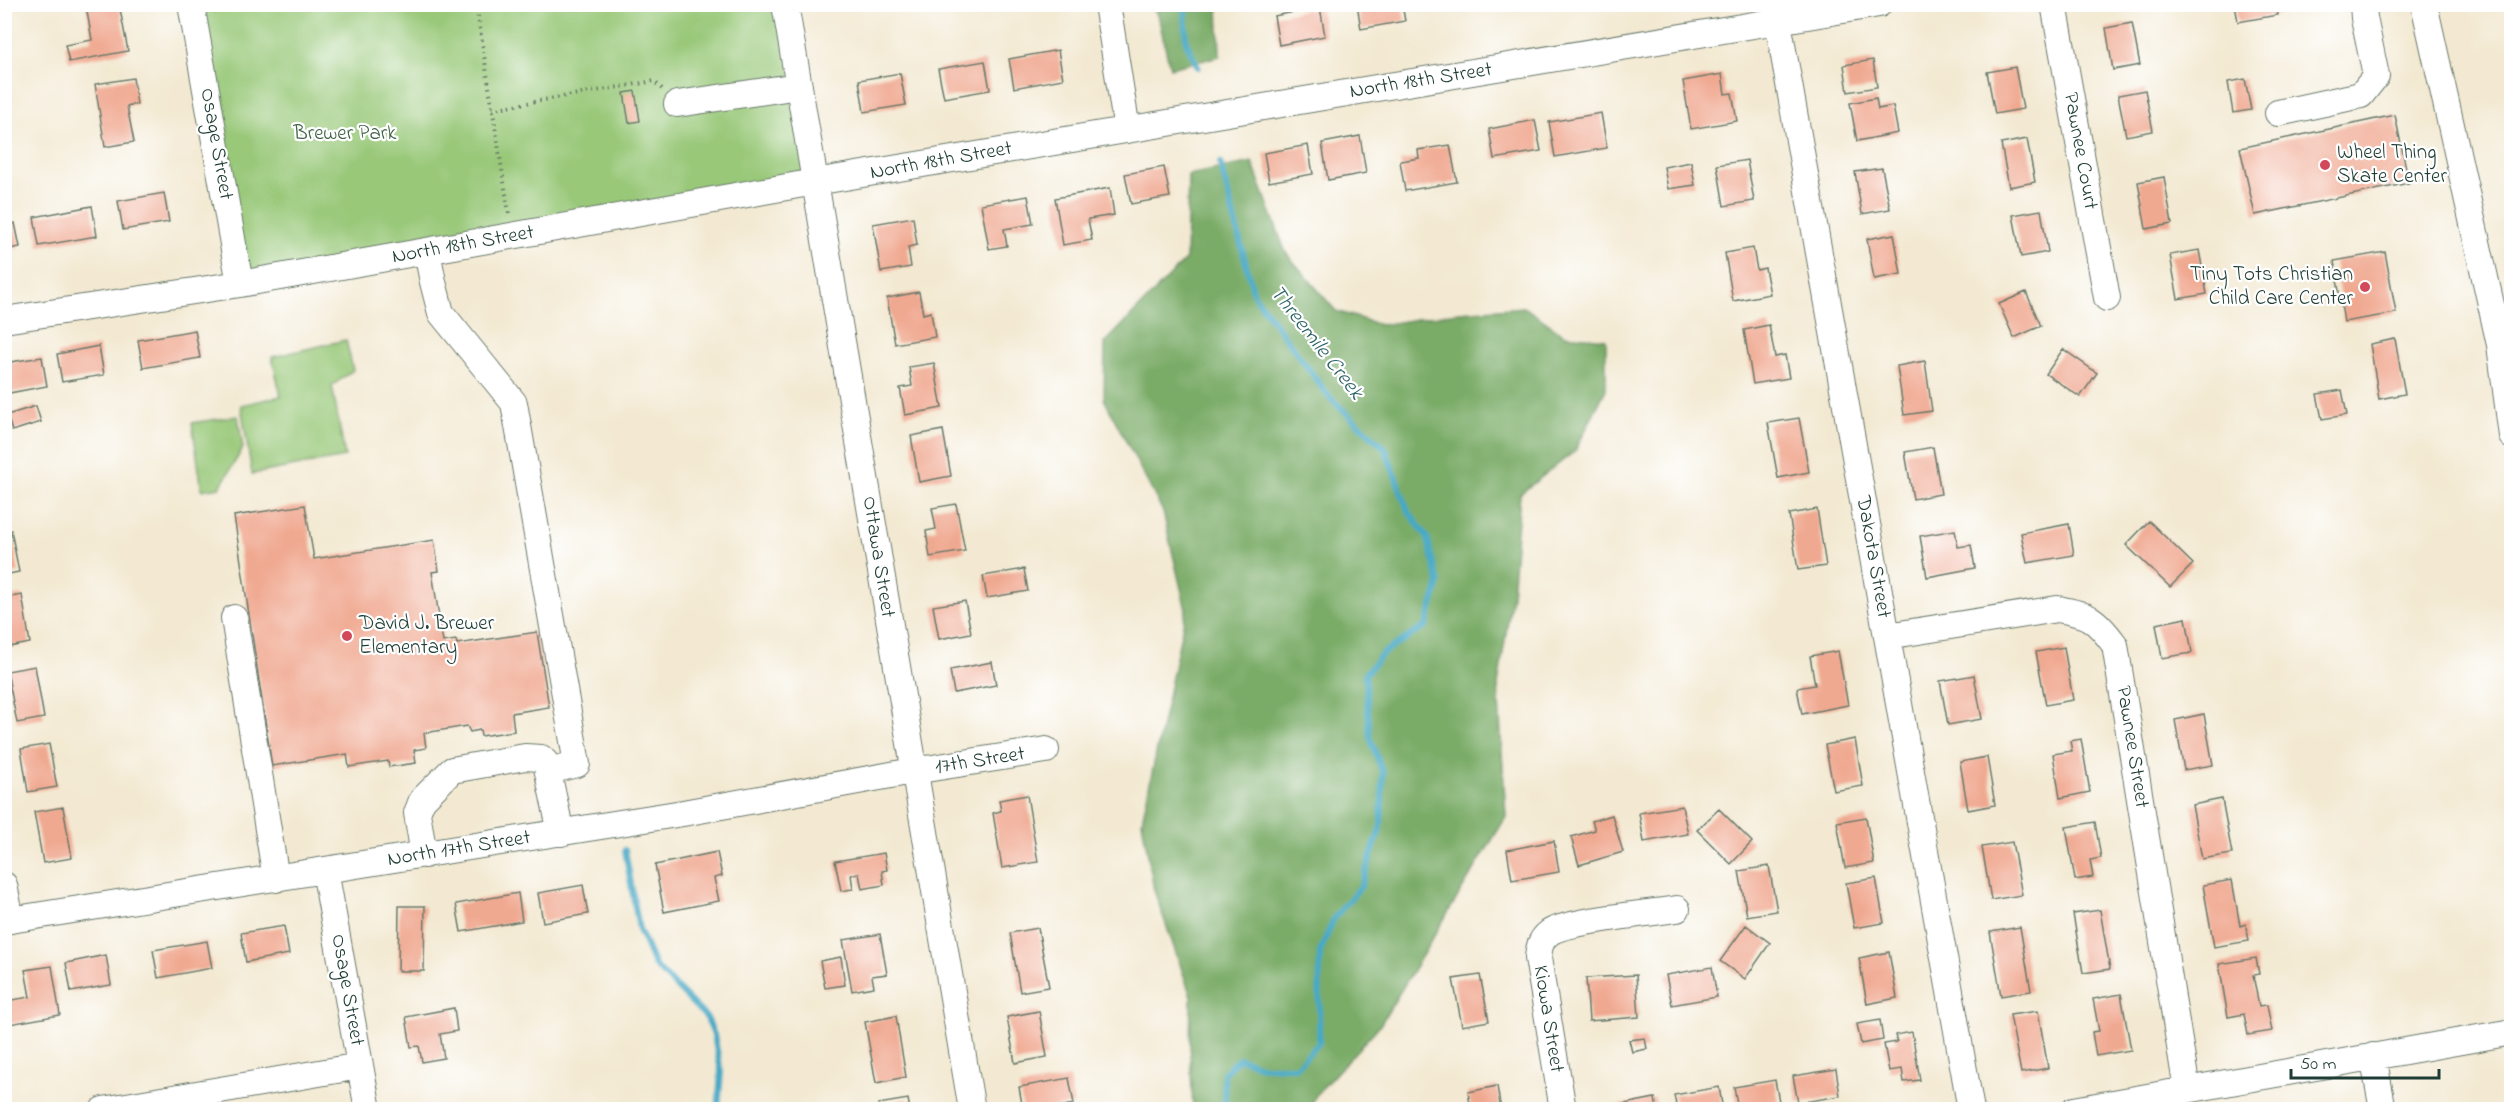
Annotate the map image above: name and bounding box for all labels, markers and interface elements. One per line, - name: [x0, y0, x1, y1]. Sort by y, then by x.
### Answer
- street label: North 18th Street: [1348, 55, 1494, 107]
- street label: Osage Street: [189, 86, 241, 203]
- street label: Pawnee Court: [2055, 90, 2105, 212]
- park label: Brewer Park: [293, 119, 397, 149]
- street label: North 18th Street: [868, 134, 1014, 188]
- place label: Wheel Thing Skate Center: [2337, 138, 2447, 192]
- marker: Wheel Thing Skate Center: [2318, 158, 2332, 172]
- street label: North 18th Street: [390, 218, 536, 272]
- place label: Tiny Tots Christian Child Care Center: [2190, 260, 2353, 314]
- water label: Threemile Creek: [1261, 279, 1372, 408]
- marker: Tiny Tots Christian Child Care Center: [2358, 280, 2372, 294]
- street label: Dakota Street: [1847, 493, 1898, 620]
- street label: Ottawa Street: [854, 494, 902, 620]
- place label: David J. Brewer Elementary: [358, 609, 495, 665]
- marker: David J. Brewer Elementary: [340, 629, 354, 643]
- street label: Pawnee Street: [2108, 684, 2156, 810]
- street label: 17th Street: [933, 739, 1027, 783]
- street label: North 17th Street: [385, 823, 533, 875]
- street label: Osage Street: [320, 932, 372, 1049]
- street label: Kiowa Street: [1525, 963, 1571, 1075]
- scale bar: [2291, 1042, 2440, 1080]
- text: 50 m: [2300, 1052, 2337, 1078]

